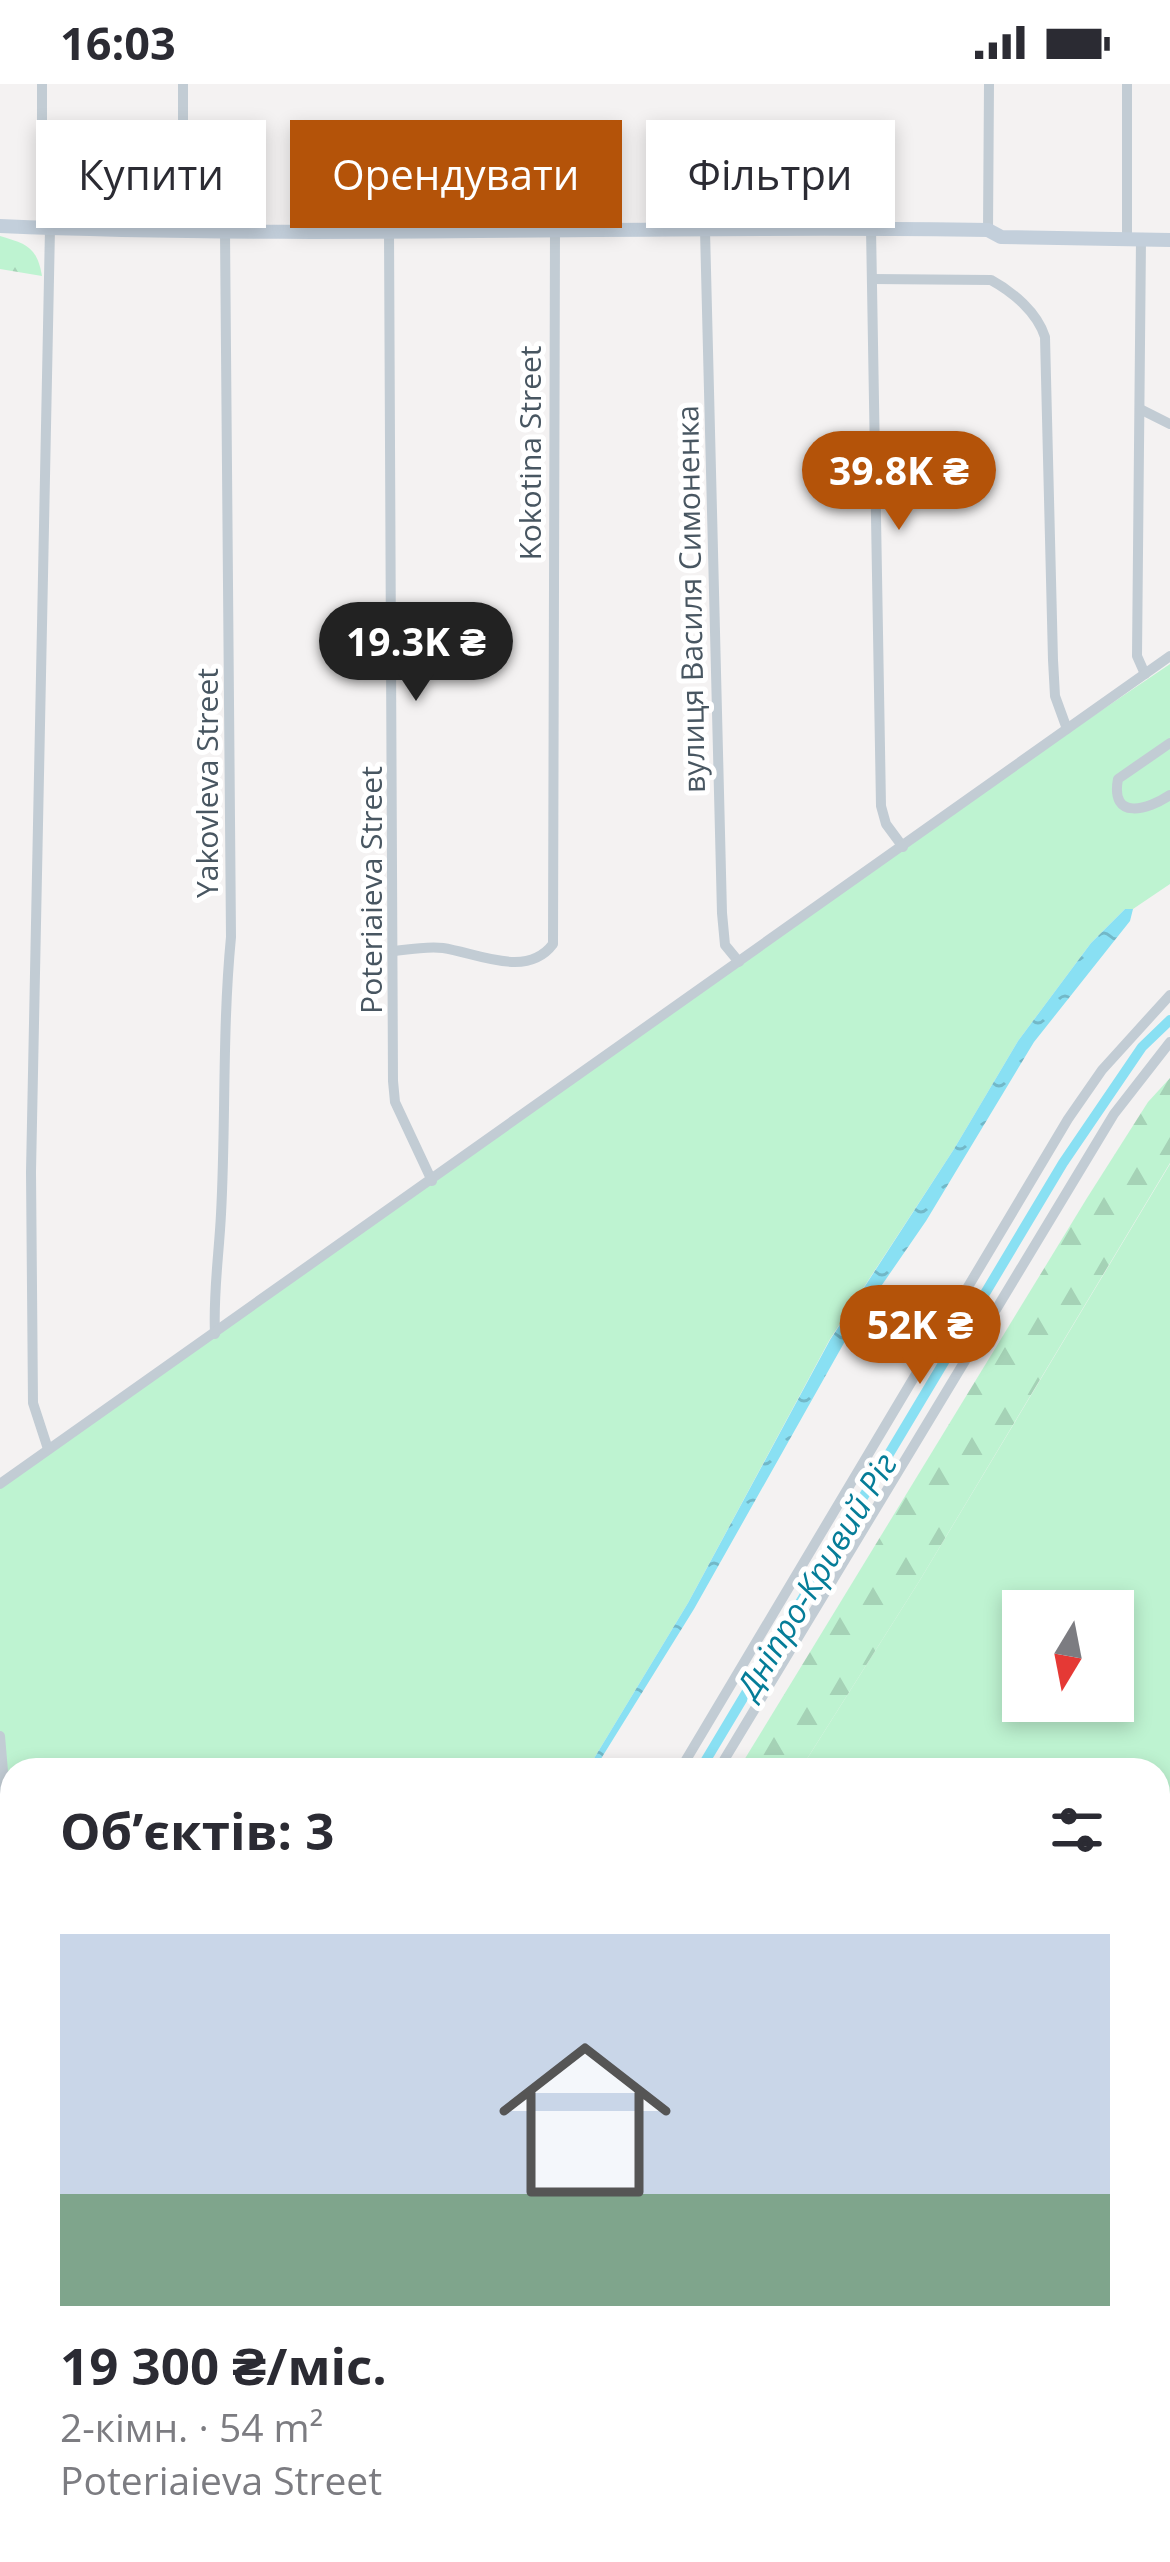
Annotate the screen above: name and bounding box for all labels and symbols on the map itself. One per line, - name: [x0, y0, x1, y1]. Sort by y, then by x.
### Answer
- street label: Kokotina Street: [509, 345, 550, 561]
- street label: вулиця Василя Симоненка: [666, 405, 714, 793]
- pin: 39.8K ₴: [788, 431, 1010, 533]
- pin: 19.3K ₴: [305, 602, 527, 704]
- street label: Yakovleva Street: [186, 668, 227, 898]
- street label: Poteriaieva Street: [350, 766, 391, 1014]
- pin: 52K ₴: [836, 1285, 1004, 1387]
- water label: Дніпро-Кривий Ріг: [723, 1444, 907, 1709]
- north arrow: [1002, 1590, 1134, 1722]

